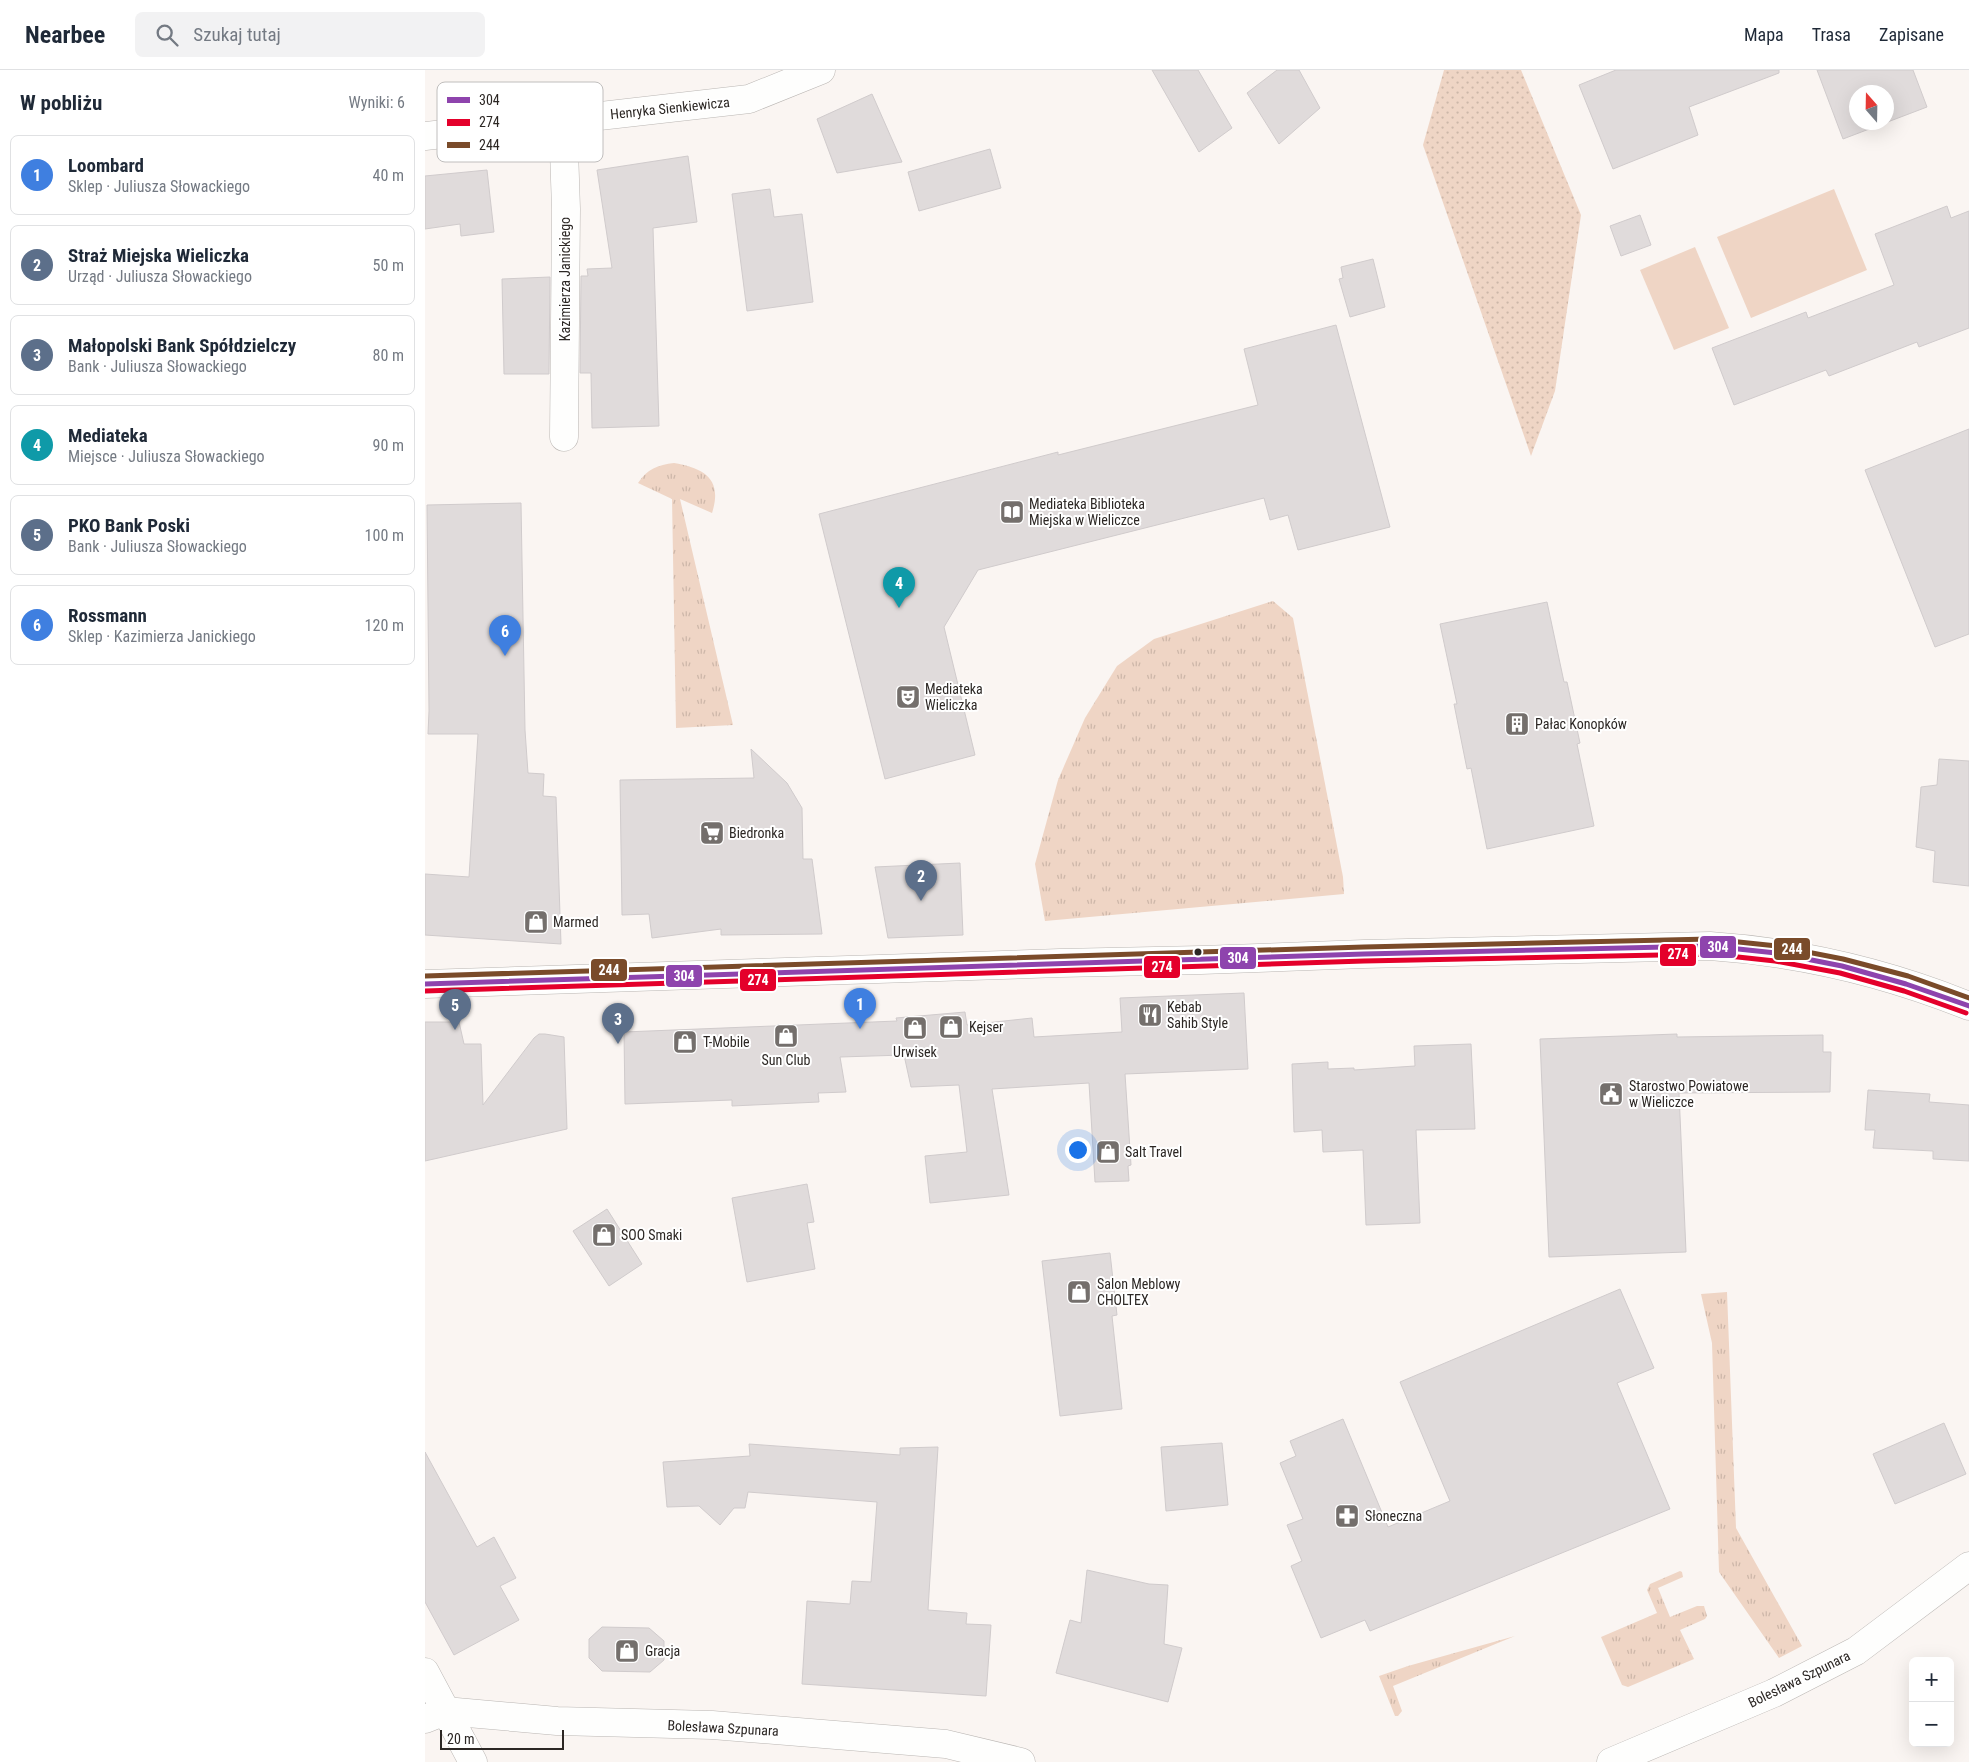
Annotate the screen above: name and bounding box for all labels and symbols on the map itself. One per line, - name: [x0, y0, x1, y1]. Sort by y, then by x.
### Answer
- legend: [437, 82, 603, 162]
- north arrow: [1849, 85, 1894, 130]
- text: 304: [479, 92, 500, 108]
- street label: Henryka Sienkiewicza: [609, 94, 731, 122]
- text: 274: [479, 114, 500, 130]
- text: 244: [479, 137, 500, 153]
- street label: Kazimierza Janickiego: [557, 217, 573, 341]
- place label: Mediateka Biblioteka Miejska w Wieliczce: [1029, 496, 1145, 528]
- library icon: Mediateka Biblioteka Miejska w Wieliczce: [999, 499, 1025, 525]
- pin: 4: [883, 567, 915, 608]
- pin: 6: [489, 615, 521, 656]
- place label: Mediateka Wieliczka: [925, 681, 983, 713]
- theatre icon: Mediateka Wieliczka: [895, 684, 921, 710]
- building icon: Pałac Konopków: [1504, 711, 1530, 737]
- place label: Pałac Konopków: [1535, 716, 1627, 732]
- supermarket icon: Biedronka: [699, 820, 725, 846]
- place label: Biedronka: [729, 825, 784, 841]
- pin: 2: [905, 860, 937, 901]
- shop icon: Marmed: [523, 909, 549, 935]
- place label: Marmed: [553, 914, 599, 930]
- line badge: 304: [1699, 935, 1737, 959]
- line badge: 244: [1773, 937, 1811, 961]
- text: 304: [1707, 939, 1729, 955]
- text: 244: [1781, 941, 1803, 957]
- line badge: 274: [1659, 943, 1697, 967]
- line badge: 304: [1219, 946, 1257, 970]
- text: 274: [1667, 946, 1689, 962]
- unlabelled marker: [1193, 947, 1203, 957]
- text: 304: [1227, 950, 1249, 966]
- line badge: 274: [1143, 955, 1181, 979]
- line badge: 244: [590, 958, 628, 982]
- text: 274: [1151, 959, 1173, 975]
- text: 244: [598, 962, 620, 978]
- line badge: 304: [665, 964, 703, 988]
- text: 304: [673, 968, 695, 984]
- line badge: 274: [739, 968, 777, 992]
- text: 274: [747, 972, 769, 988]
- pin: 1: [844, 988, 876, 1029]
- pin: 5: [439, 989, 471, 1030]
- place label: Kebab Sahib Style: [1167, 999, 1229, 1031]
- restaurant icon: Kebab Sahib Style: [1137, 1002, 1163, 1028]
- pin: 3: [602, 1003, 634, 1044]
- shop icon: Kejser: [938, 1014, 964, 1040]
- shop icon: Urwisek: [902, 1015, 928, 1041]
- place label: Kejser: [969, 1019, 1003, 1035]
- shop icon: Sun Club: [773, 1023, 799, 1049]
- shop icon: T-Mobile: [672, 1029, 698, 1055]
- place label: T-Mobile: [703, 1034, 750, 1050]
- place label: Urwisek: [893, 1044, 938, 1060]
- place label: Sun Club: [762, 1052, 811, 1068]
- place label: Starostwo Powiatowe w Wieliczce: [1629, 1078, 1749, 1110]
- public building icon: Starostwo Powiatowe w Wieliczce: [1598, 1081, 1624, 1107]
- your location: [1065, 1137, 1091, 1163]
- shop icon: Salt Travel: [1095, 1139, 1121, 1165]
- place label: Salt Travel: [1125, 1144, 1182, 1160]
- shop icon: SOO Smaki: [591, 1222, 617, 1248]
- place label: SOO Smaki: [621, 1227, 682, 1243]
- place label: Salon Meblowy CHOLTEX: [1097, 1276, 1181, 1308]
- shop icon: Salon Meblowy CHOLTEX: [1066, 1279, 1092, 1305]
- pharmacy icon: Słoneczna: [1334, 1503, 1360, 1529]
- place label: Słoneczna: [1365, 1508, 1422, 1524]
- shop icon: Gracja: [614, 1638, 640, 1664]
- place label: Gracja: [645, 1643, 680, 1659]
- street label: Bolesława Szpunara: [1745, 1647, 1853, 1711]
- street label: Bolesława Szpunara: [667, 1717, 779, 1739]
- scale bar: [440, 1727, 564, 1750]

